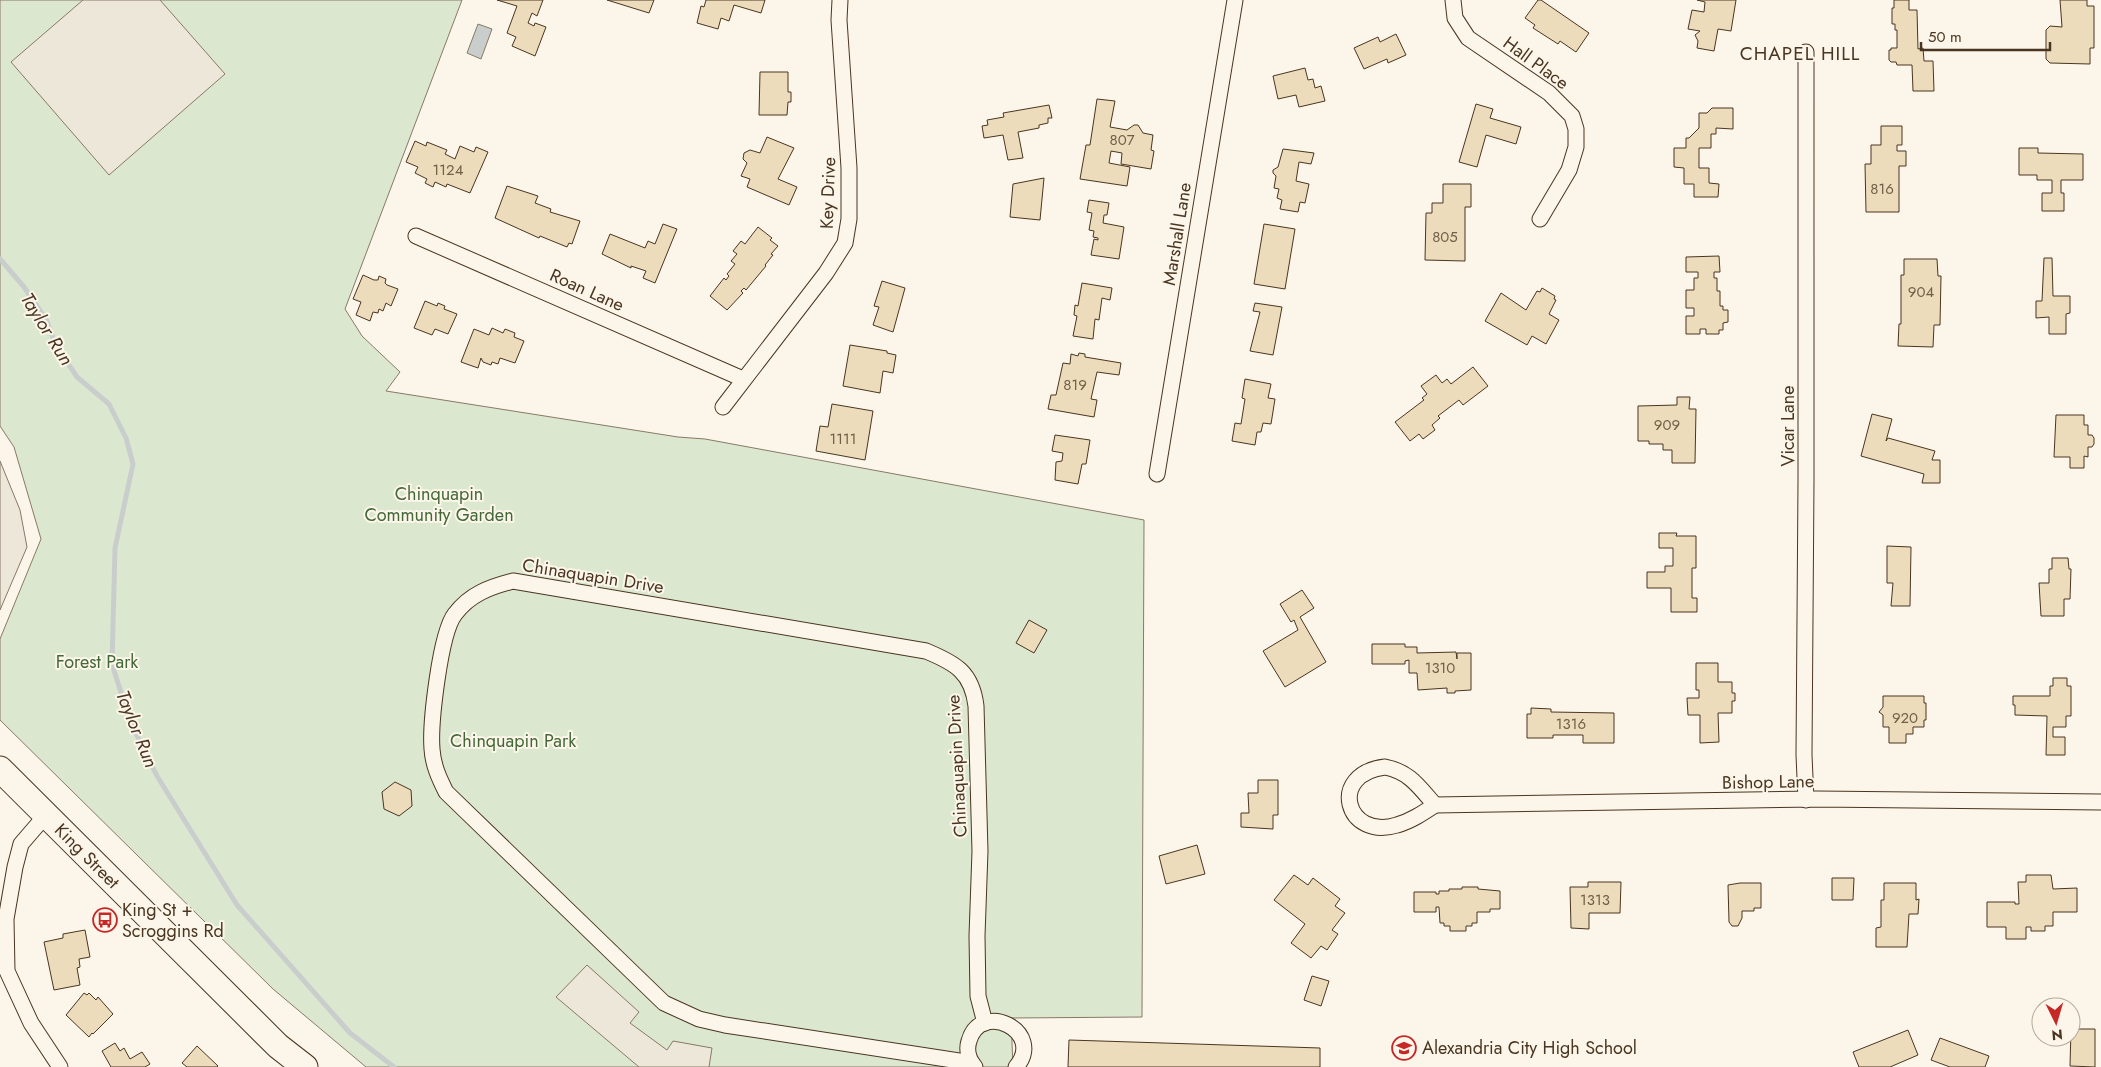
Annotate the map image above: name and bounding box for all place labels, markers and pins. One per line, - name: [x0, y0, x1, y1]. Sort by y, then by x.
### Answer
- place label: King St + Scroggins Rd: [122, 897, 224, 944]
- bus stop icon: King St + Scroggins Rd: [92, 907, 118, 933]
- school or university icon: Alexandria City High School: [1391, 1035, 1417, 1061]
- place label: Alexandria City High School: [1422, 1035, 1637, 1061]

